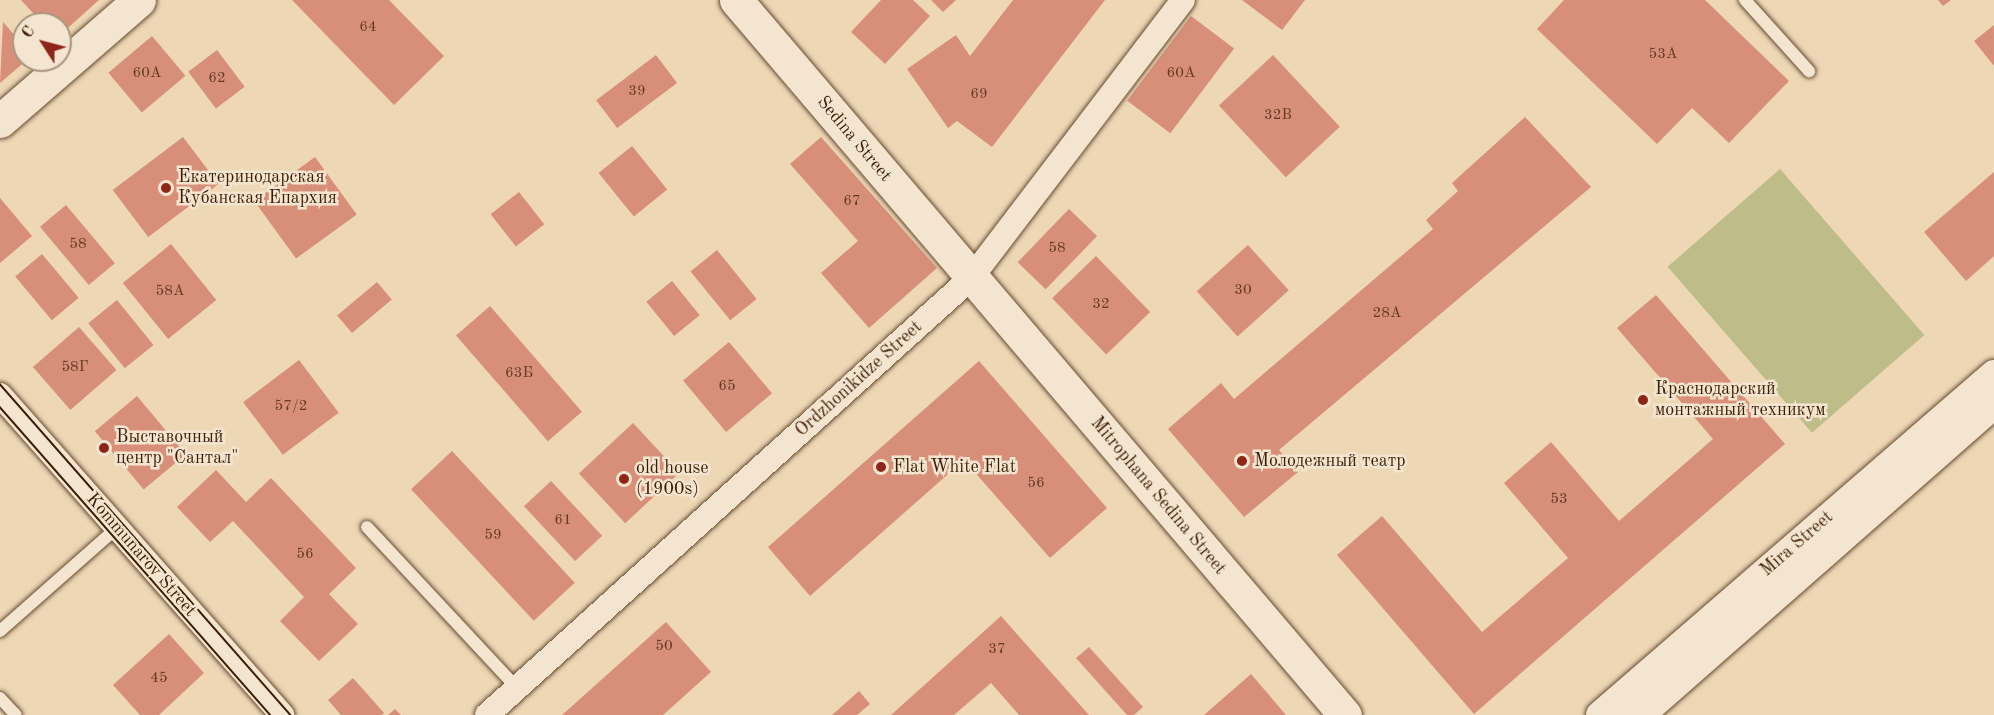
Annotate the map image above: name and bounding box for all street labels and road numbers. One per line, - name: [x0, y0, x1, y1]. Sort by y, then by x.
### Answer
- street label: Sedina Street: [812, 92, 896, 186]
- street label: Ordzhonikidze Street: [791, 316, 927, 442]
- street label: Mitrophana Sedina Street: [1086, 413, 1230, 579]
- street label: Kommunarov Street: [81, 489, 201, 621]
- street label: Mira Street: [1756, 507, 1838, 581]

